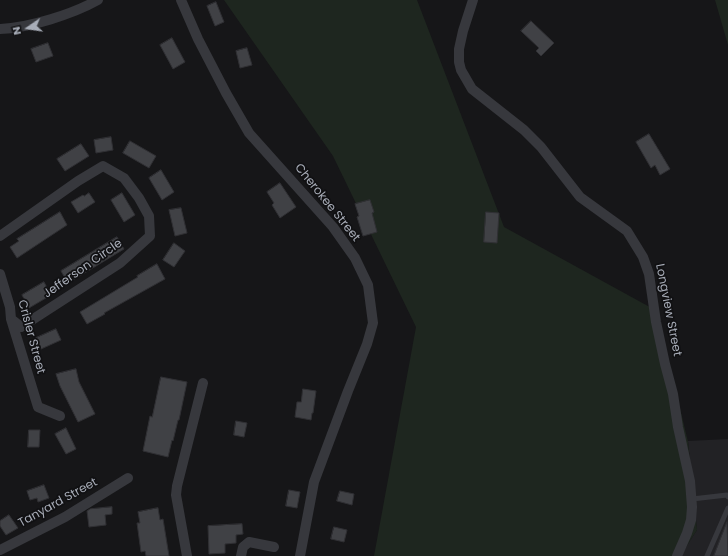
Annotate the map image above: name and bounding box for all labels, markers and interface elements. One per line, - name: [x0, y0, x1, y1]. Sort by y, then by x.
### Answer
- north arrow: [8, 8, 48, 48]
- text: N: [8, 25, 25, 37]
- street label: Cherokee Street: [291, 161, 363, 245]
- street label: Jefferson Circle: [41, 236, 125, 302]
- street label: Longview Street: [652, 263, 684, 357]
- street label: Crisler Street: [14, 298, 48, 376]
- street label: Tanyard Street: [16, 475, 100, 531]

